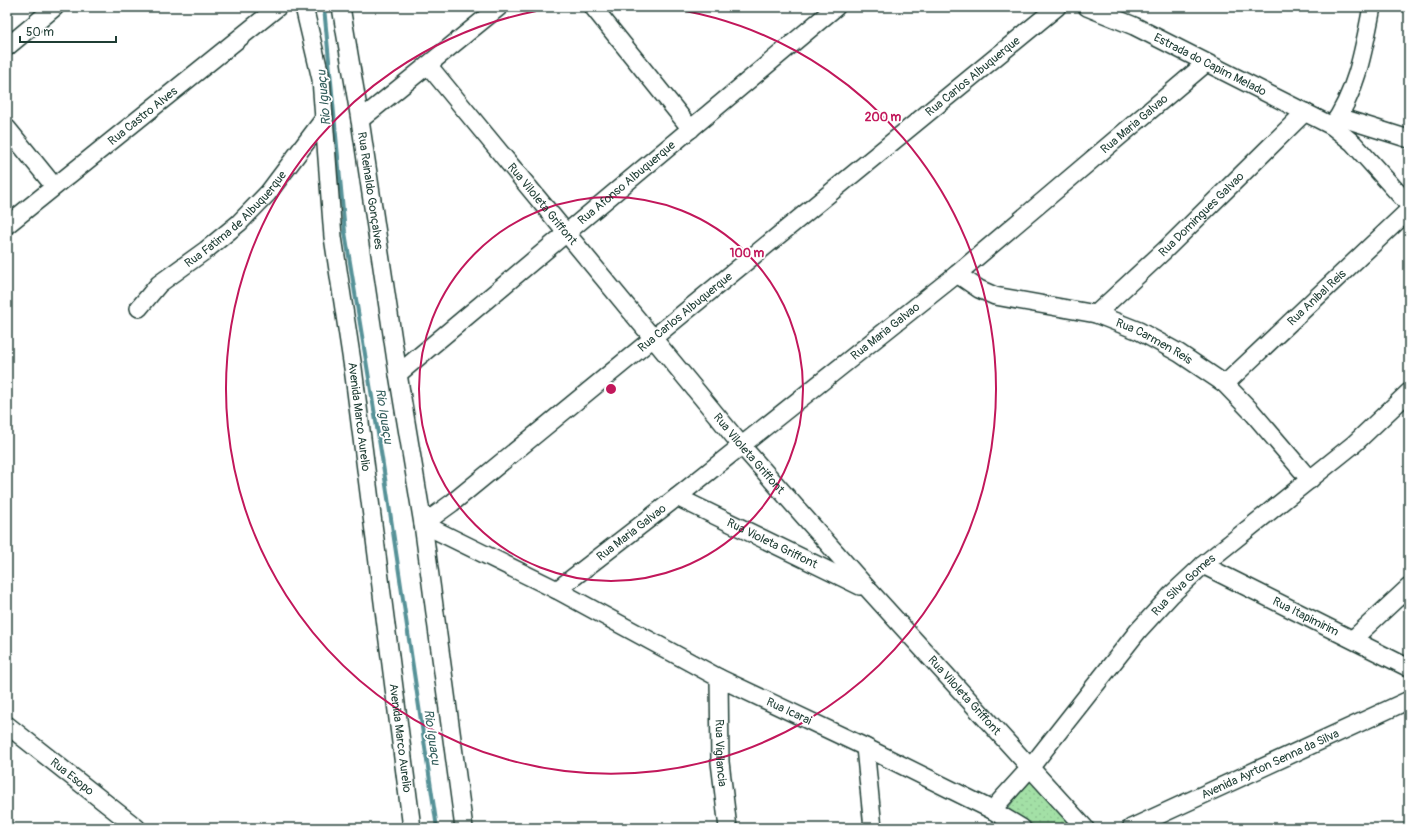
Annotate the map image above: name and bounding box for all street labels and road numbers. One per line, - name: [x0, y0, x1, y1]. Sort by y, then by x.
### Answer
- street label: Estrada do Capim Melado: [1151, 30, 1269, 100]
- street label: Rua Carlos Albuquerque: [923, 33, 1023, 120]
- street label: Rua Castro Alves: [105, 83, 181, 149]
- street label: Rua Maria Galvao: [1098, 91, 1172, 157]
- street label: Rua Reinaldo Gonçalves: [354, 131, 386, 251]
- street label: Rua Afonso Albuquerque: [575, 138, 679, 228]
- street label: Rua Viloleta Griffont: [504, 160, 580, 248]
- street label: Rua Fatima de Albuquerque: [182, 168, 290, 271]
- street label: Rua Domingues Galvao: [1156, 169, 1248, 260]
- street label: Rua Anibal Reis: [1284, 266, 1350, 329]
- street label: Rua Carlos Albuquerque: [635, 269, 736, 356]
- street label: Rua Maria Galvao: [848, 299, 923, 364]
- street label: Rua Carmen Reis: [1114, 316, 1196, 368]
- street label: Avenida Marco Aurelio: [344, 361, 373, 473]
- street label: Rua Viloleta Griffont: [710, 410, 788, 497]
- street label: Rua Maria Galvao: [594, 501, 670, 564]
- street label: Rua Violeta Griffont: [724, 515, 820, 572]
- street label: Rua Silva Gomes: [1149, 551, 1219, 619]
- street label: Rua Itapimirim: [1270, 594, 1342, 640]
- street label: Rua Viloleta Griffont: [924, 653, 1004, 739]
- street label: Avenida Marco Aurelio: [386, 683, 414, 794]
- street label: Rua Icarai: [764, 694, 814, 728]
- street label: Rua Vigilancia: [711, 719, 730, 788]
- street label: Avenida Ayrton Senna da Silva: [1199, 726, 1342, 803]
- street label: Rua Esopo: [47, 755, 97, 799]

